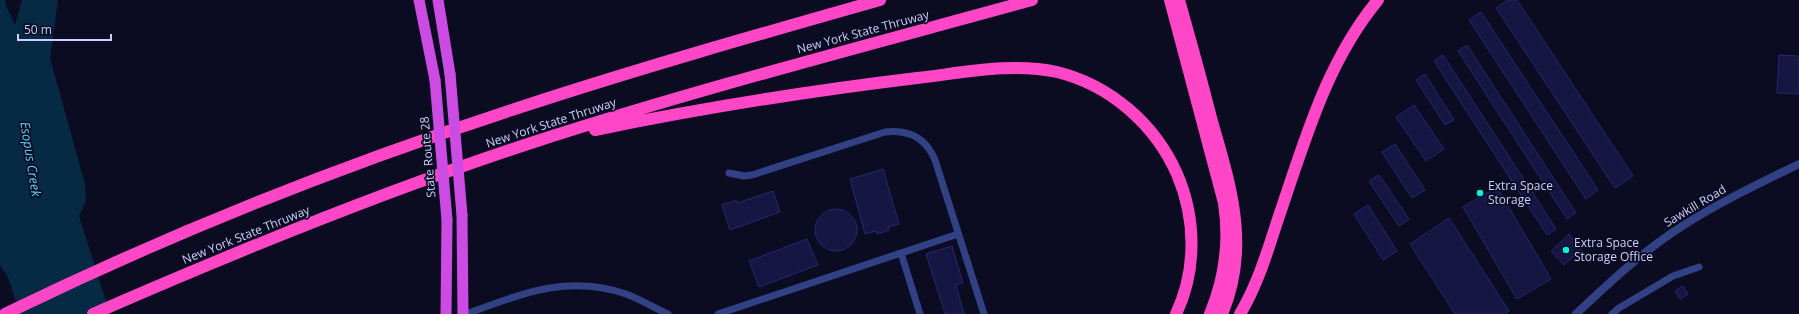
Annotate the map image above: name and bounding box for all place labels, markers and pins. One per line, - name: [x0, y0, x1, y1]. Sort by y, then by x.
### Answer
- place label: Extra Space Storage: [1488, 177, 1553, 208]
- marker: Extra Space Storage: [1475, 188, 1485, 198]
- place label: Extra Space Storage Office: [1574, 234, 1653, 265]
- marker: Extra Space Storage Office: [1561, 245, 1571, 255]

